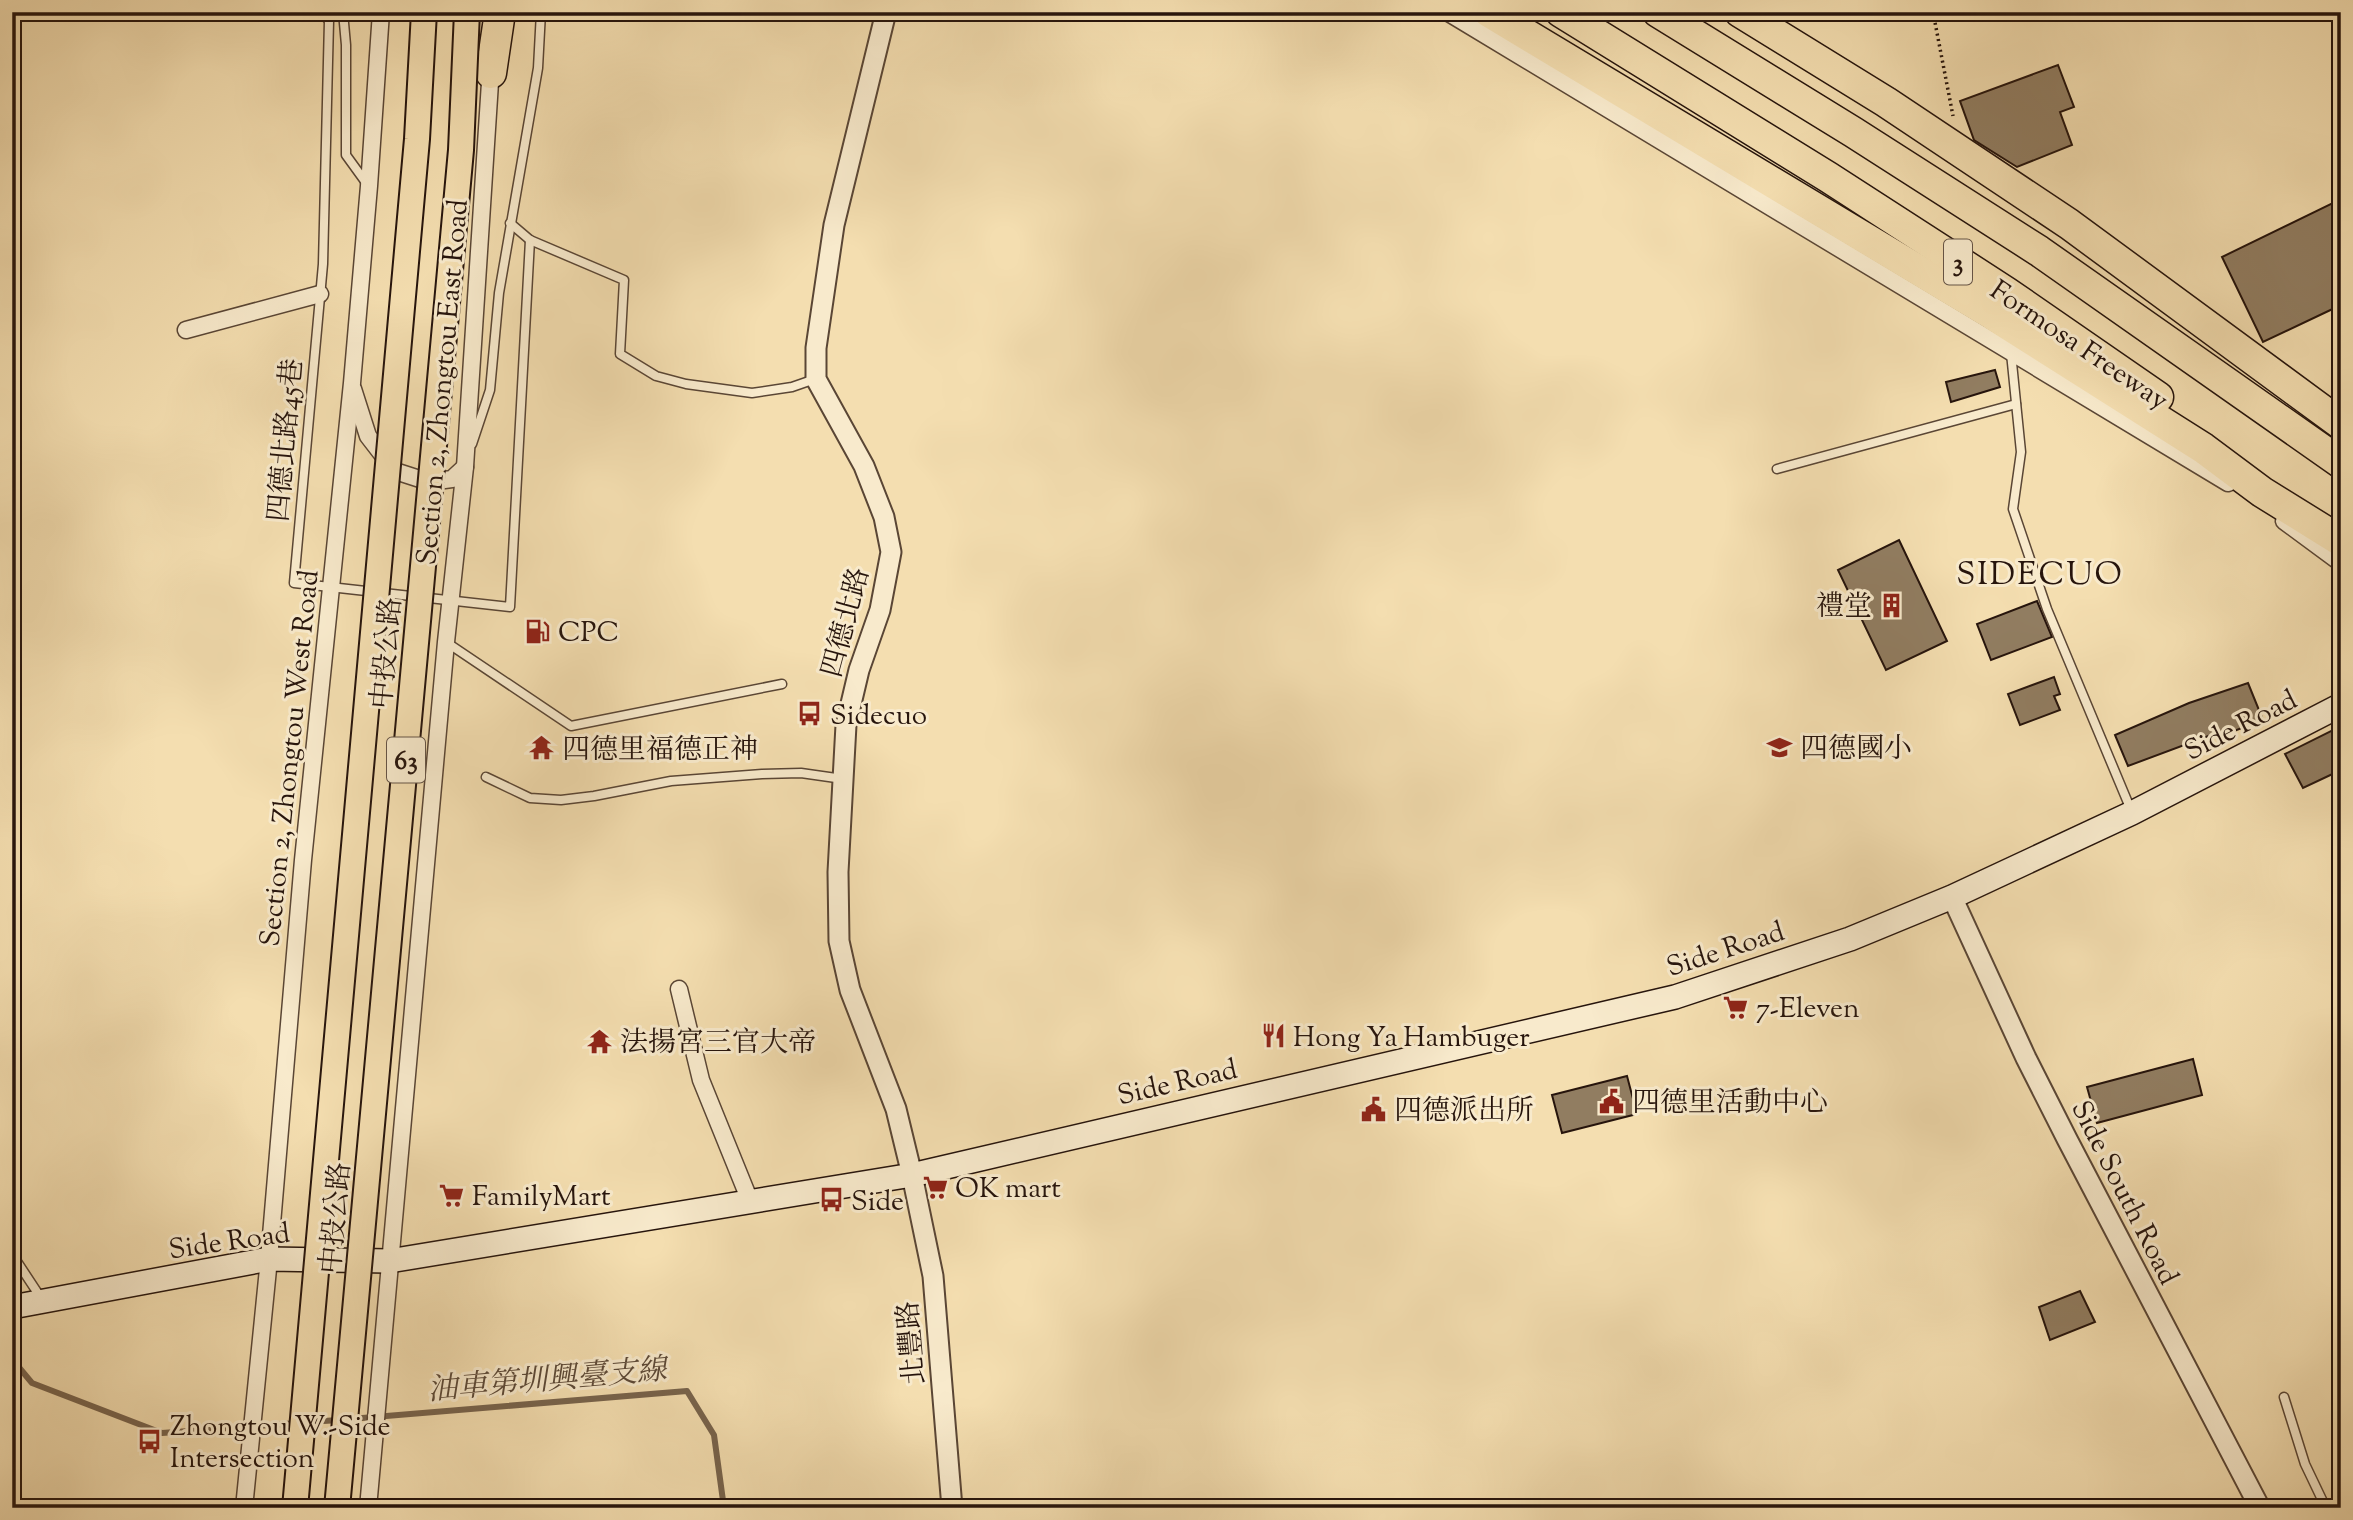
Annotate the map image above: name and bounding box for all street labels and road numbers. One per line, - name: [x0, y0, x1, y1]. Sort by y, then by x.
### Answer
- street label: Section 2, Zhongtou East Road: [408, 198, 480, 567]
- road number: 3: [1944, 240, 1972, 284]
- street label: Formosa Freeway: [1981, 272, 2176, 421]
- street label: 四德北路45巷: [260, 357, 314, 524]
- street label: 四德北路: [813, 564, 881, 682]
- street label: Section 2, Zhongtou West Road: [251, 568, 331, 949]
- street label: 中投公路: [363, 596, 413, 711]
- street label: Side Road: [2178, 681, 2305, 772]
- road number: 63: [387, 738, 425, 782]
- street label: Side Road: [1662, 913, 1790, 989]
- street label: Side Road: [1114, 1051, 1242, 1117]
- street label: Side South Road: [2060, 1094, 2187, 1293]
- street label: 中投公路: [312, 1161, 362, 1276]
- street label: Side Road: [166, 1215, 293, 1271]
- street label: 北豐路: [889, 1299, 937, 1386]

